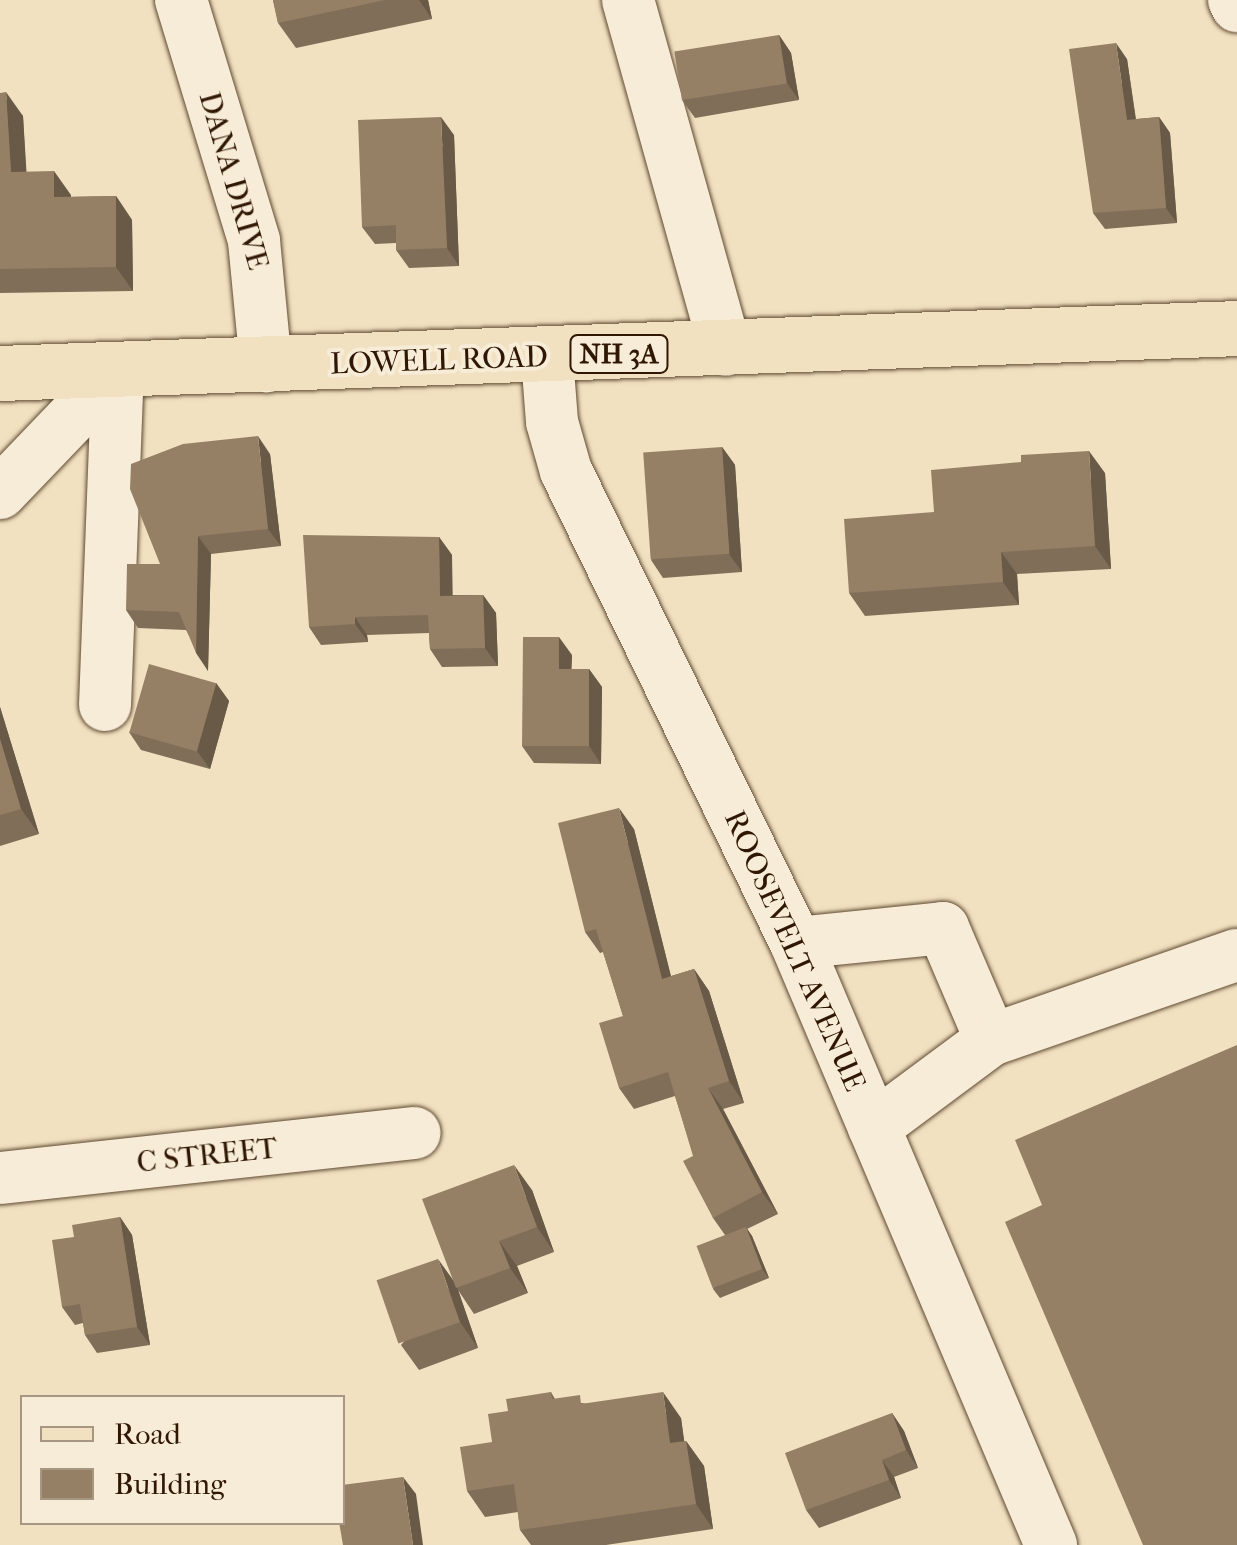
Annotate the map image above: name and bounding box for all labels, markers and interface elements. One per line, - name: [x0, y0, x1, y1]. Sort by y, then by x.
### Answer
- street label: DANA DRIVE: [190, 88, 276, 274]
- road number: NH 3A: [569, 331, 669, 377]
- street label: LOWELL ROAD: [330, 339, 548, 383]
- street label: ROOSEVELT AVENUE: [716, 805, 872, 1097]
- street label: C STREET: [135, 1131, 279, 1181]
- legend: [20, 1395, 345, 1525]
- text: Road: [114, 1417, 181, 1452]
- text: Building: [114, 1467, 226, 1502]

